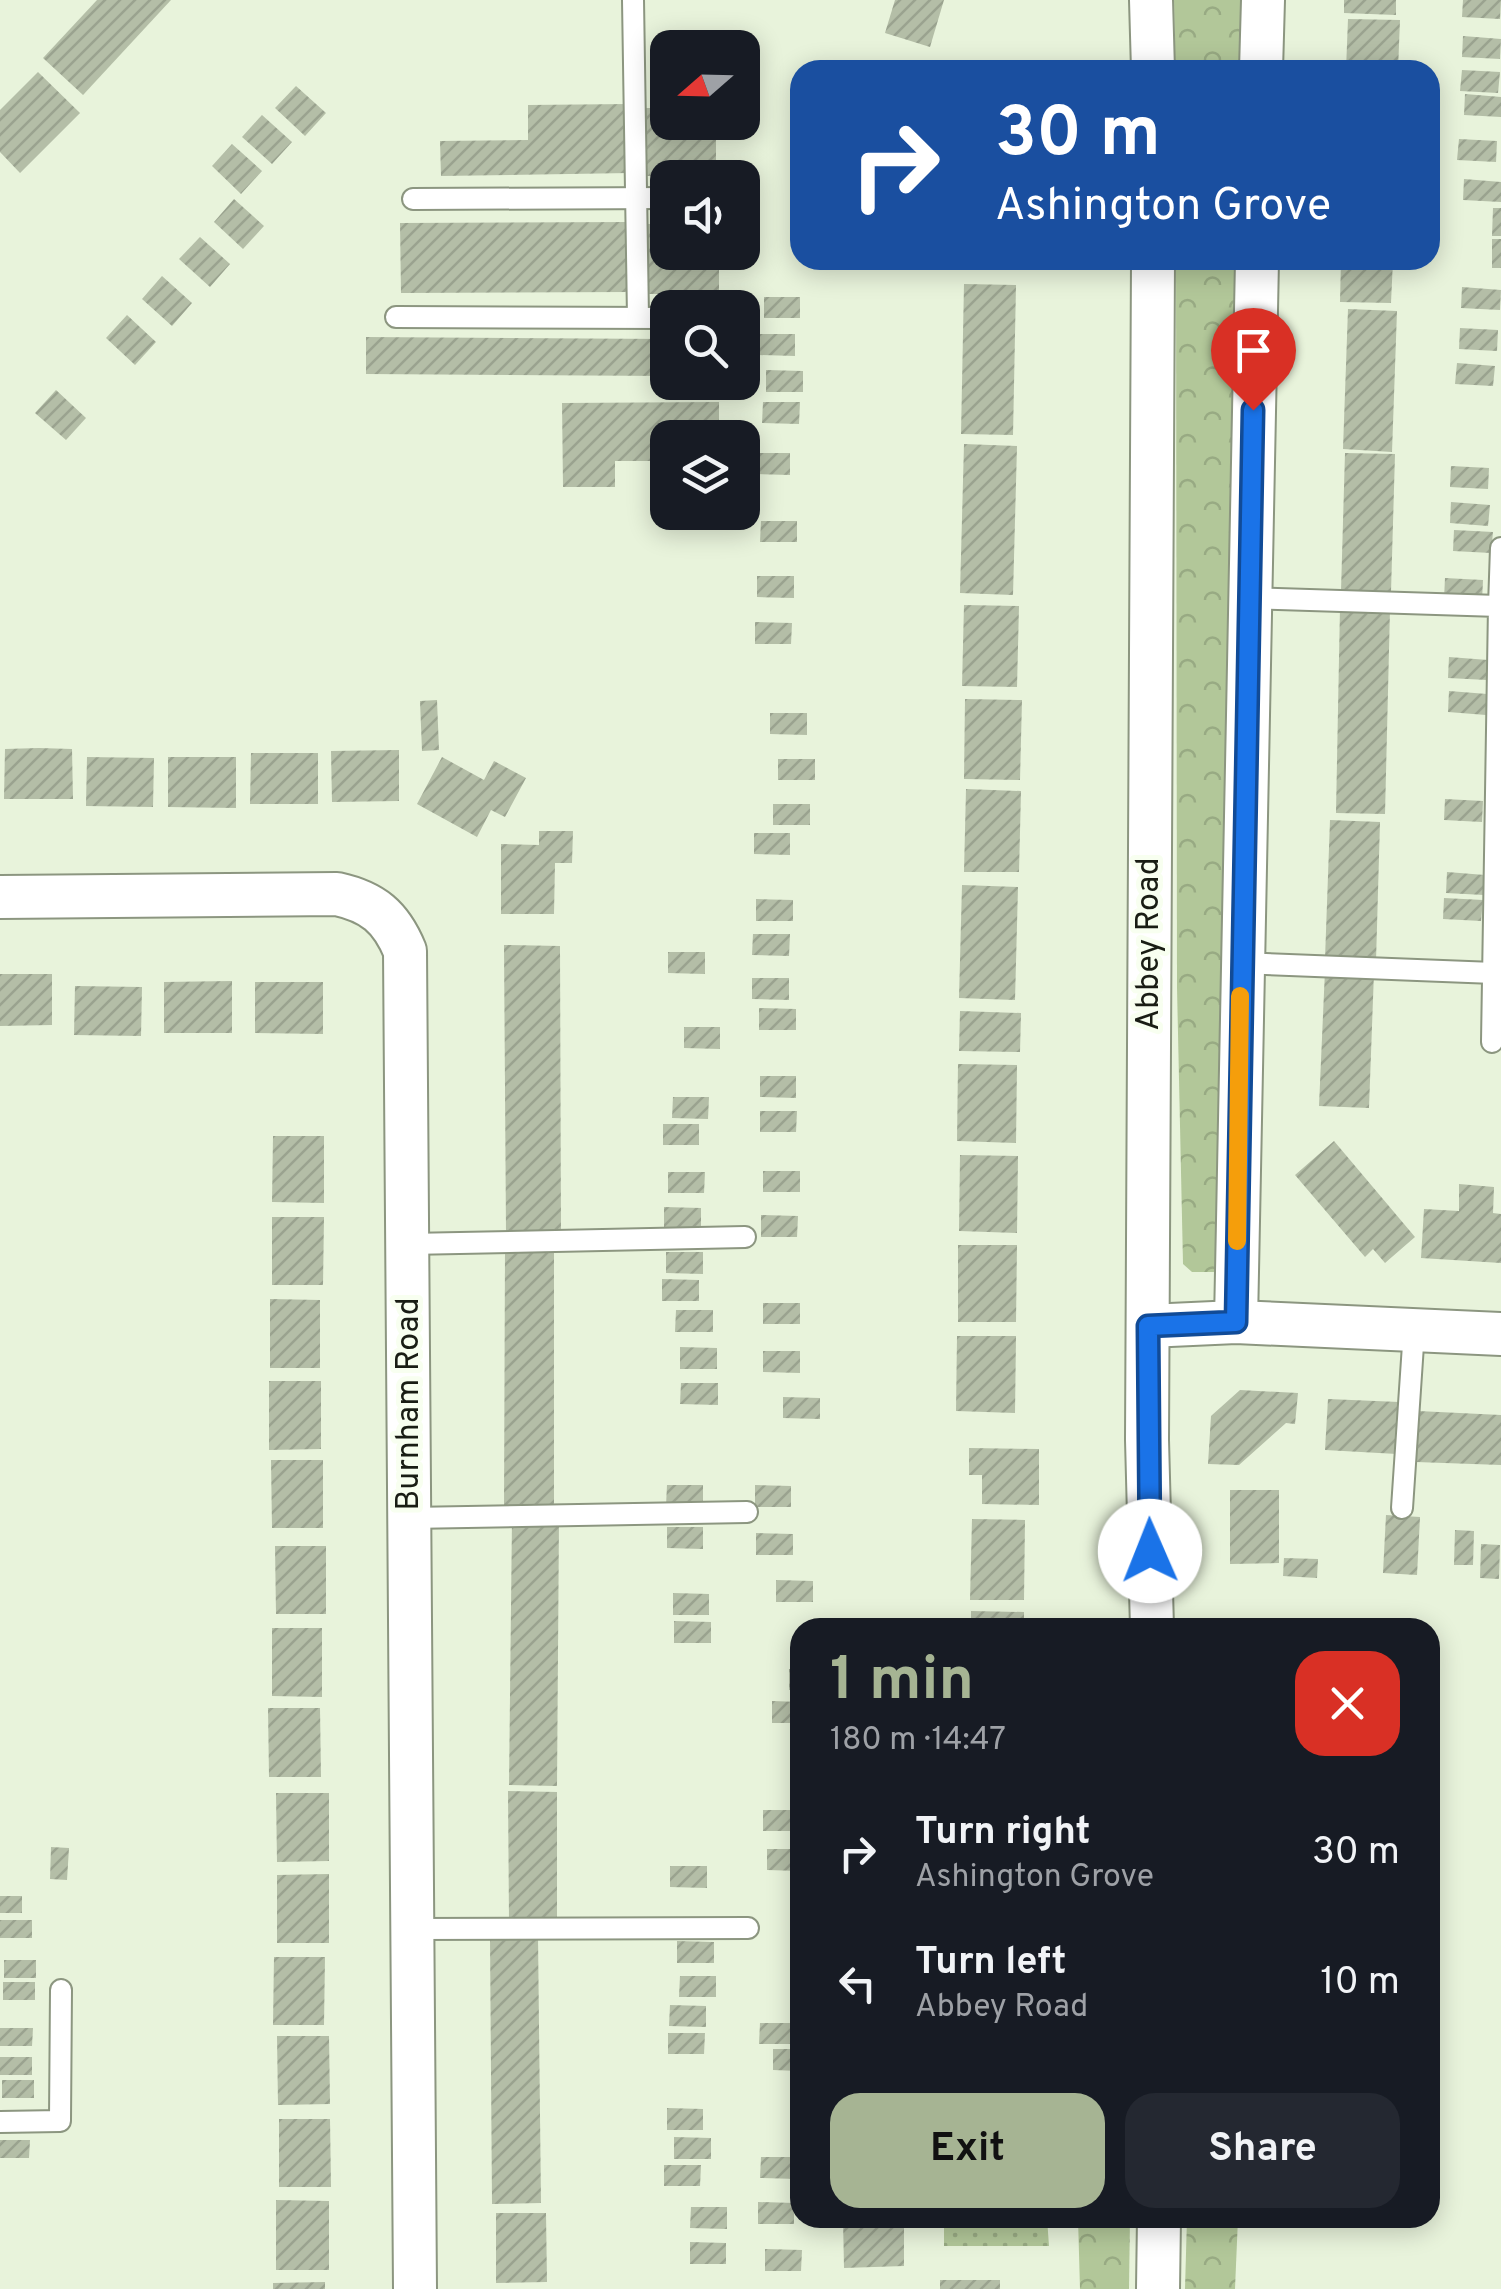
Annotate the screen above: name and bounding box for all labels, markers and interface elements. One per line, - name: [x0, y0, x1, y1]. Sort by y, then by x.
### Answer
- north arrow: [650, 30, 760, 140]
- map controls: [650, 30, 760, 530]
- text: 30 m: [995, 92, 1161, 181]
- icon: right: [830, 100, 960, 230]
- button: sound: [650, 160, 760, 270]
- text: Ashington Grove: [995, 179, 1331, 236]
- button: search: [650, 290, 760, 400]
- pin: [1211, 308, 1296, 411]
- icon: arrive: [1226, 323, 1281, 378]
- button: layers: [650, 420, 760, 530]
- street label: Abbey Road: [1130, 857, 1170, 1031]
- street label: Burnham Road: [390, 1297, 430, 1511]
- position arrow: [1098, 1499, 1202, 1603]
- text: 1 min: [830, 1645, 974, 1721]
- button: close: [1295, 1651, 1400, 1756]
- text: 180 m · 14:47: [830, 1721, 1006, 1761]
- text: Turn right: [915, 1809, 1090, 1858]
- icon: right: [830, 1826, 885, 1881]
- text: 30 m: [1312, 1829, 1400, 1878]
- text: Ashington Grove: [915, 1858, 1154, 1898]
- text: Turn left: [915, 1939, 1067, 1988]
- icon: left: [830, 1956, 885, 2011]
- text: 10 m: [1320, 1959, 1400, 2008]
- text: Abbey Road: [915, 1988, 1088, 2028]
- button: Exit: [830, 2093, 1105, 2208]
- button: Share: [1125, 2093, 1400, 2208]

